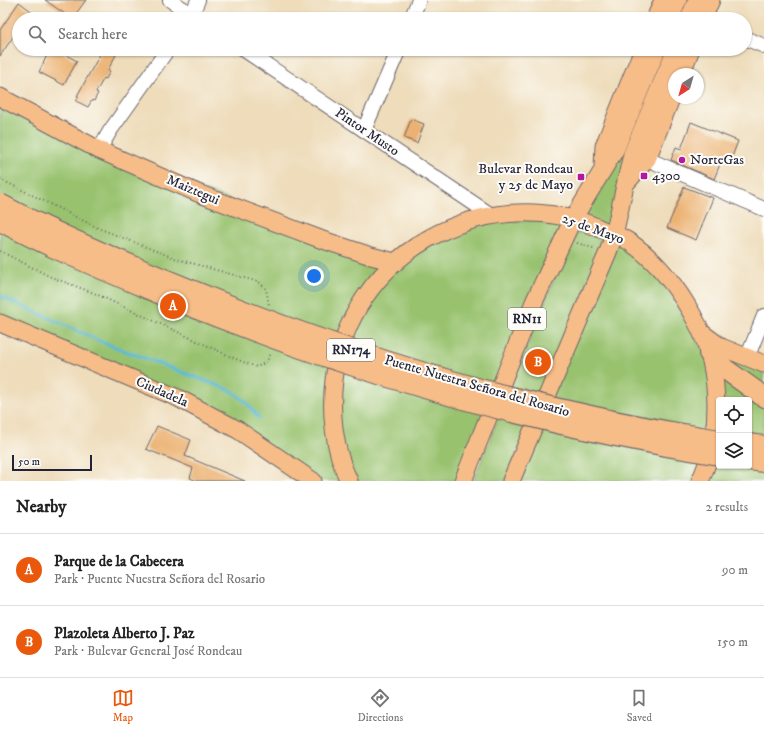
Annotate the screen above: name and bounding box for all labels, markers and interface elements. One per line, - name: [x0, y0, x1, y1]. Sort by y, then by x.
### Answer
- search box: [12, 12, 752, 56]
- icon: search: [26, 23, 48, 45]
- text: Search here: [58, 25, 127, 44]
- north arrow: [668, 68, 704, 104]
- street label: Pintor Musto: [331, 104, 403, 160]
- place label: NorteGas: [690, 151, 744, 169]
- marker: NorteGas: [677, 155, 687, 165]
- place label: Bulevar Rondeau y 25 de Mayo: [478, 160, 573, 194]
- place label: 4300: [652, 167, 680, 185]
- street label: Maiztegui: [164, 171, 223, 209]
- marker: 4300: [639, 171, 649, 181]
- marker: Bulevar Rondeau y 25 de Mayo: [576, 172, 586, 182]
- street label: 25 de Mayo: [560, 209, 627, 249]
- your location: [304, 266, 324, 286]
- pin: A: [160, 291, 186, 321]
- road number: RN11: [508, 308, 546, 330]
- road number: RN174: [327, 339, 375, 361]
- pin: B: [525, 347, 551, 377]
- street label: Puente Nuestra Señora del Rosario: [382, 351, 572, 421]
- street label: Ciudadela: [133, 373, 191, 412]
- map controls: [716, 397, 752, 469]
- button: locate: [716, 397, 752, 433]
- button: layers: [716, 433, 752, 469]
- scale bar: [12, 453, 92, 472]
- text: 50 m: [18, 455, 40, 469]
- text: Nearby: [16, 496, 66, 518]
- text: 2 results: [706, 499, 748, 515]
- text: Parque de la Cabecera: [54, 552, 184, 571]
- text: A: [25, 562, 33, 578]
- text: 90 m: [722, 562, 748, 578]
- text: Park · Puente Nuestra Señora del Rosario: [54, 571, 265, 587]
- text: Plazoleta Alberto J. Paz: [54, 624, 195, 643]
- text: B: [25, 634, 33, 650]
- text: 150 m: [717, 634, 748, 650]
- text: Park · Bulevar General José Rondeau: [54, 643, 242, 659]
- tab: Map: [112, 687, 134, 725]
- tab: Directions: [358, 687, 403, 725]
- tab: Saved: [627, 687, 652, 725]

